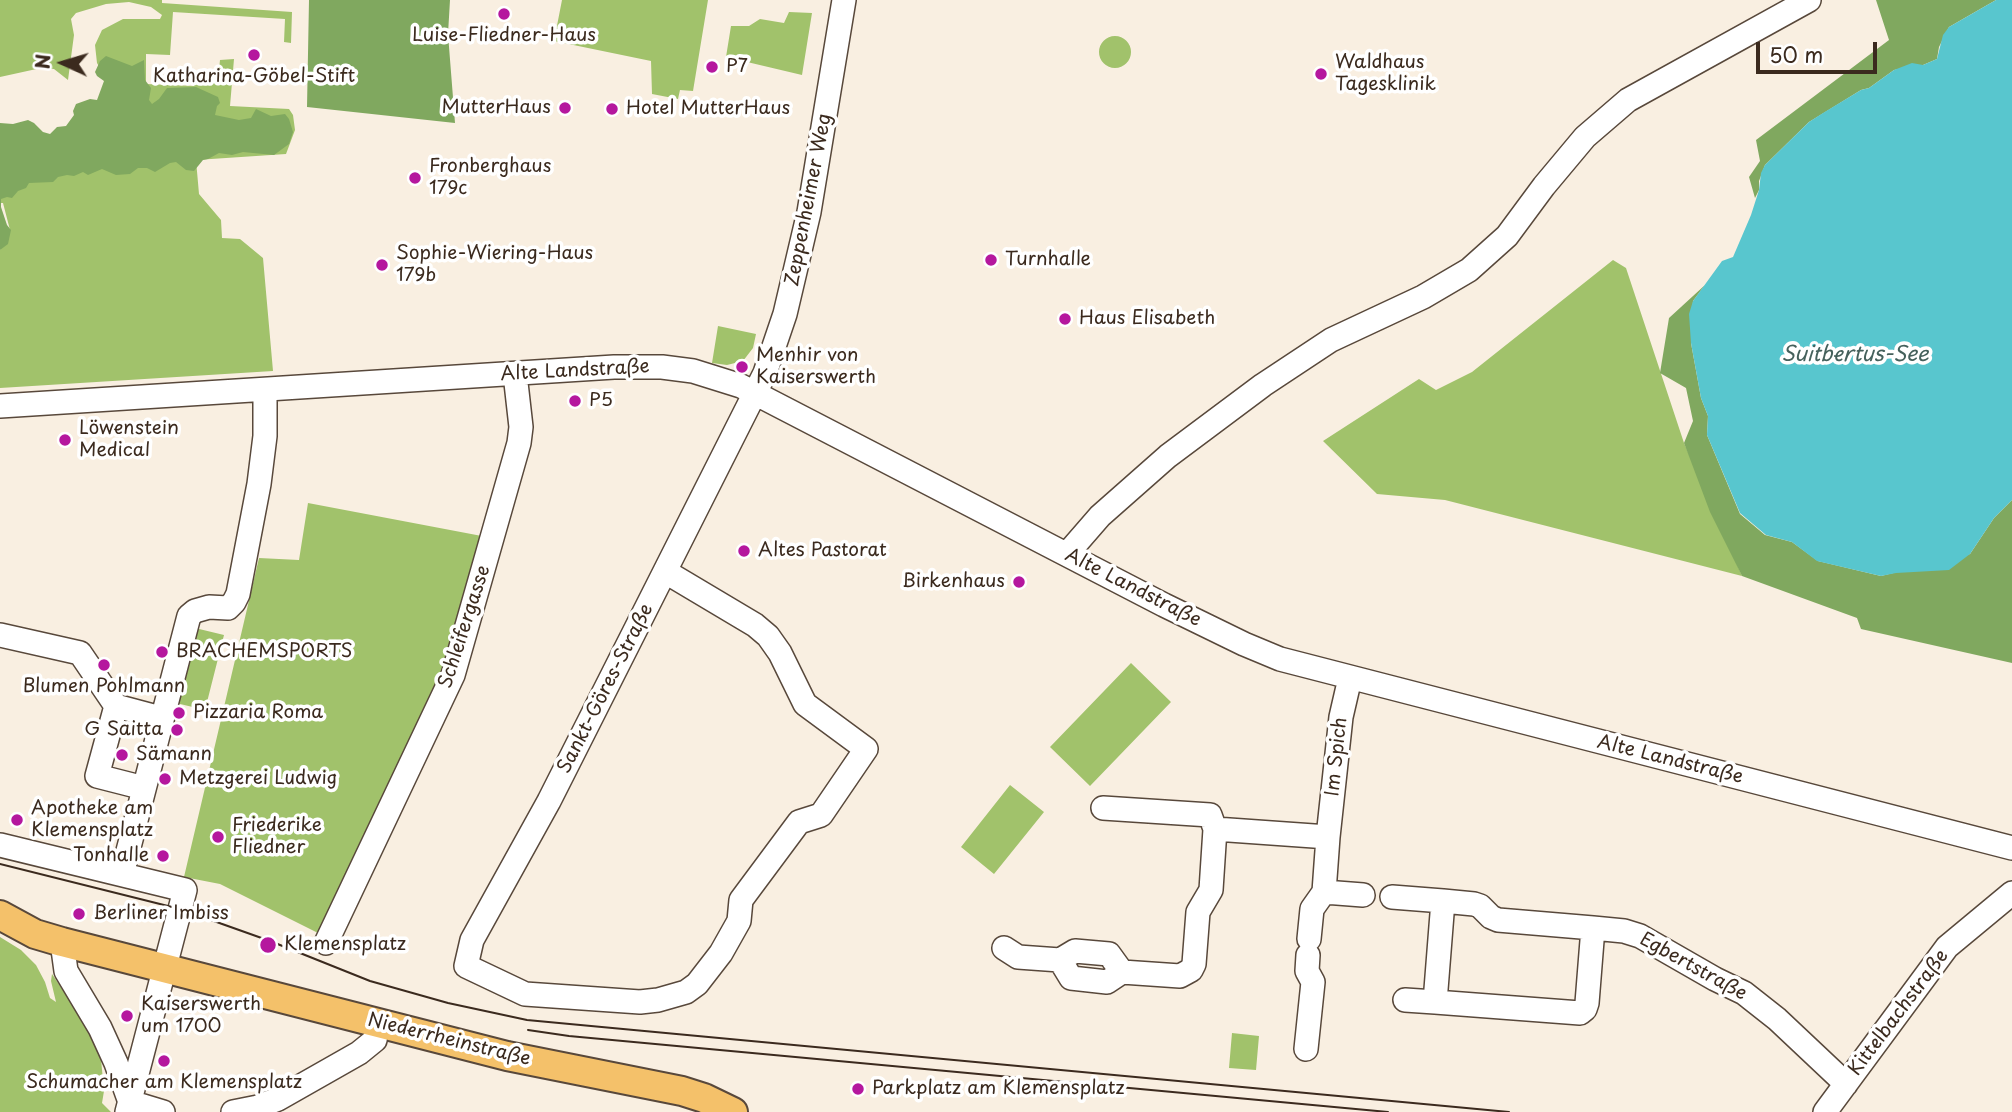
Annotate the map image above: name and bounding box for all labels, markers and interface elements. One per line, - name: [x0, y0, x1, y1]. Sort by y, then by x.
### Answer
- marker: Luise-Fliedner-Haus: [496, 6, 512, 22]
- place label: Luise-Fliedner-Haus: [412, 25, 596, 47]
- north arrow: [28, 28, 98, 98]
- scale bar: [1760, 28, 1881, 72]
- text: 50 m: [1769, 38, 1823, 70]
- marker: Katharina-Göbel-Stift: [246, 47, 262, 63]
- place label: Waldhaus Tagesklinik: [1335, 52, 1436, 96]
- text: N: [28, 53, 57, 70]
- place label: P7: [726, 56, 748, 78]
- marker: P7: [704, 59, 720, 75]
- place label: Katharina-Göbel-Stift: [153, 66, 355, 88]
- marker: Waldhaus Tagesklinik: [1313, 66, 1329, 82]
- place label: MutterHaus: [441, 97, 551, 119]
- place label: Hotel MutterHaus: [626, 98, 790, 120]
- marker: MutterHaus: [557, 100, 573, 116]
- marker: Hotel MutterHaus: [604, 101, 620, 117]
- street label: Zeppenheimer Weg: [781, 112, 837, 288]
- place label: Fronberghaus 179c: [429, 156, 551, 200]
- marker: Fronberghaus 179c: [407, 170, 423, 186]
- place label: Sophie-Wiering-Haus 179b: [396, 243, 593, 287]
- place label: Turnhalle: [1005, 249, 1091, 271]
- marker: Turnhalle: [983, 252, 999, 268]
- marker: Sophie-Wiering-Haus 179b: [374, 257, 390, 273]
- place label: Haus Elisabeth: [1079, 308, 1215, 330]
- marker: Haus Elisabeth: [1057, 311, 1073, 327]
- water label: Suitbertus-See: [1781, 342, 1929, 368]
- place label: Menhir von Kaiserswerth: [756, 345, 876, 389]
- street label: Alte Landstraße: [500, 356, 650, 386]
- marker: Menhir von Kaiserswerth: [734, 359, 750, 375]
- place label: P5: [589, 390, 613, 412]
- marker: P5: [567, 393, 583, 409]
- place label: Löwenstein Medical: [79, 418, 179, 462]
- marker: Löwenstein Medical: [57, 432, 73, 448]
- place label: Altes Pastorat: [758, 540, 887, 562]
- marker: Altes Pastorat: [736, 543, 752, 559]
- street label: Alte Landstraße: [1061, 544, 1205, 632]
- street label: Schleifergasse: [434, 563, 496, 691]
- place label: Birkenhaus: [902, 571, 1005, 593]
- marker: Birkenhaus: [1011, 574, 1027, 590]
- street label: Sankt-Göres-Straße: [553, 600, 659, 778]
- place label: BRACHEMSPORTS: [176, 641, 353, 663]
- marker: BRACHEMSPORTS: [154, 644, 170, 660]
- marker: Blumen Pohlmann: [96, 657, 112, 673]
- place label: Blumen Pohlmann: [23, 676, 185, 698]
- place label: Pizzaria Roma: [193, 702, 323, 724]
- marker: Pizzaria Roma: [171, 705, 187, 721]
- street label: Im Spich: [1322, 716, 1352, 798]
- place label: G Saitta: [84, 719, 163, 741]
- marker: G Saitta: [169, 722, 185, 738]
- street label: Alte Landstraße: [1595, 731, 1745, 789]
- place label: Sämann: [136, 744, 212, 766]
- marker: Sämann: [114, 747, 130, 763]
- place label: Metzgerei Ludwig: [179, 768, 337, 790]
- marker: Metzgerei Ludwig: [157, 771, 173, 787]
- place label: Apotheke am Klemensplatz: [31, 798, 153, 842]
- marker: Apotheke am Klemensplatz: [9, 812, 25, 828]
- place label: Friederike Fliedner: [232, 815, 322, 859]
- marker: Friederike Fliedner: [210, 829, 226, 845]
- place label: Tonhalle: [73, 845, 149, 867]
- marker: Tonhalle: [155, 848, 171, 864]
- place label: Berliner Imbiss: [93, 903, 229, 925]
- marker: Berliner Imbiss: [71, 906, 87, 922]
- street label: Egbertstraße: [1635, 928, 1751, 1006]
- place label: Klemensplatz: [284, 934, 406, 956]
- marker: Klemensplatz: [258, 935, 278, 955]
- street label: Kittelbachstraße: [1844, 945, 1954, 1081]
- place label: Kaiserswerth um 1700: [141, 994, 261, 1038]
- marker: Kaiserswerth um 1700: [119, 1008, 135, 1024]
- street label: Niederrheinstraße: [365, 1009, 533, 1071]
- marker: Schumacher am Klemensplatz: [156, 1053, 172, 1069]
- place label: Schumacher am Klemensplatz: [26, 1072, 302, 1094]
- place label: Parkplatz am Klemensplatz: [872, 1078, 1124, 1100]
- marker: Parkplatz am Klemensplatz: [850, 1081, 866, 1097]

